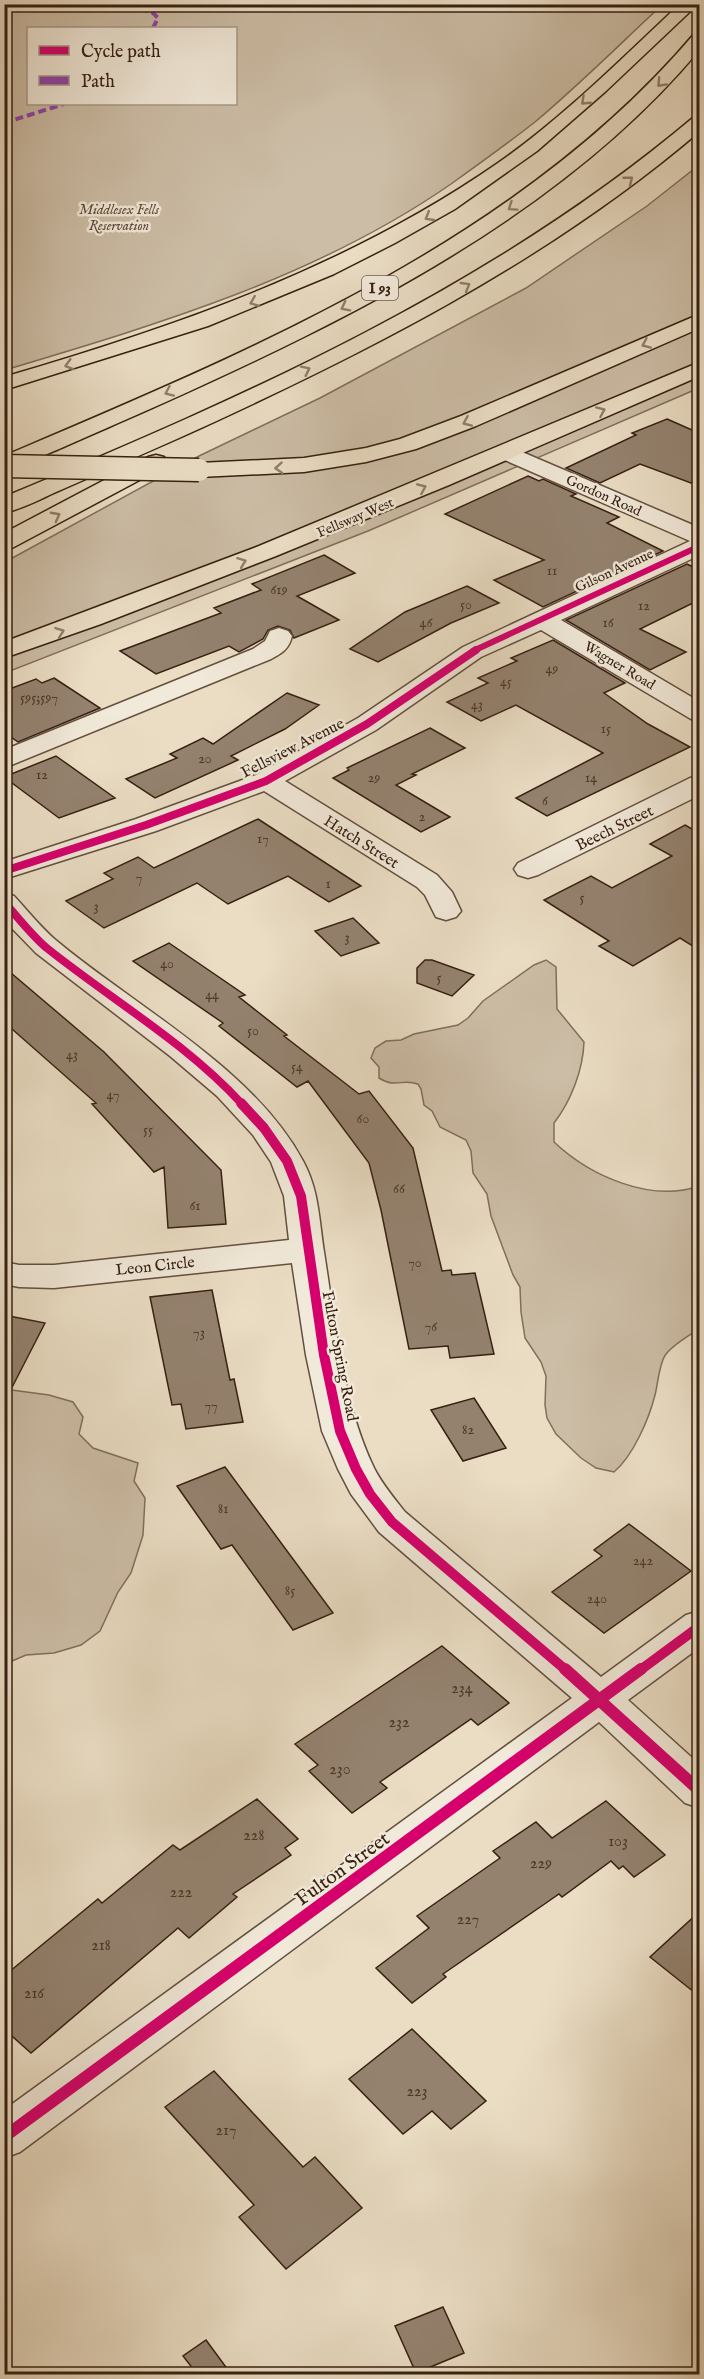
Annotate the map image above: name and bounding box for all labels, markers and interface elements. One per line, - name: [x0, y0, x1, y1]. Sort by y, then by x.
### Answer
- legend: [27, 27, 237, 105]
- text: Cycle path: [81, 41, 161, 64]
- text: Path: [81, 71, 115, 94]
- one-way arrow: [657, 76, 668, 86]
- one-way arrow: [582, 94, 592, 105]
- one-way arrow: [622, 176, 633, 187]
- one-way arrow: [507, 200, 518, 211]
- park label: Middlesex Fells Reservation: [79, 201, 160, 235]
- one-way arrow: [425, 210, 435, 221]
- road number: I 93: [362, 276, 398, 300]
- one-way arrow: [460, 282, 470, 294]
- one-way arrow: [249, 295, 260, 307]
- one-way arrow: [340, 300, 351, 312]
- one-way arrow: [641, 336, 652, 348]
- one-way arrow: [64, 358, 75, 370]
- one-way arrow: [300, 365, 311, 377]
- one-way arrow: [164, 385, 175, 397]
- one-way arrow: [595, 407, 606, 419]
- one-way arrow: [463, 415, 474, 427]
- one-way arrow: [274, 461, 283, 474]
- street label: Gordon Road: [563, 471, 645, 521]
- one-way arrow: [416, 483, 427, 495]
- street label: Fellsway West: [314, 494, 397, 542]
- one-way arrow: [50, 512, 60, 523]
- street label: Gilson Avenue: [572, 545, 657, 597]
- one-way arrow: [235, 557, 246, 569]
- house number: 11: [547, 562, 557, 580]
- house number: 619: [270, 581, 288, 599]
- house number: 50: [460, 596, 472, 614]
- house number: 12: [638, 597, 650, 615]
- house number: 46: [420, 614, 433, 632]
- house number: 16: [602, 614, 615, 632]
- one-way arrow: [54, 626, 64, 639]
- street label: Wagner Road: [581, 638, 659, 694]
- house number: 49: [546, 660, 558, 678]
- house number: 45: [500, 673, 512, 691]
- house number: 595;597: [20, 689, 58, 707]
- house number: 43: [471, 696, 483, 714]
- street label: Fellsview Avenue: [238, 714, 348, 783]
- house number: 15: [601, 720, 611, 738]
- house number: 20: [198, 750, 212, 768]
- house number: 12: [36, 766, 48, 784]
- house number: 29: [368, 769, 380, 787]
- house number: 14: [585, 769, 597, 787]
- house number: 6: [542, 792, 549, 810]
- street label: Beech Street: [573, 801, 657, 856]
- house number: 2: [419, 808, 426, 826]
- street label: Hatch Street: [320, 812, 403, 874]
- house number: 17: [257, 830, 269, 848]
- house number: 7: [136, 869, 142, 887]
- house number: 1: [325, 875, 331, 893]
- house number: 5: [579, 889, 585, 907]
- house number: 3: [93, 898, 99, 916]
- house number: 3: [344, 929, 350, 947]
- house number: 40: [160, 955, 174, 973]
- house number: 5: [436, 969, 442, 987]
- house number: 44: [205, 986, 219, 1004]
- house number: 50: [247, 1022, 259, 1040]
- house number: 43: [66, 1046, 78, 1064]
- house number: 54: [291, 1058, 303, 1076]
- house number: 47: [107, 1086, 119, 1104]
- house number: 60: [357, 1110, 370, 1128]
- house number: 55: [143, 1121, 153, 1139]
- house number: 66: [393, 1180, 406, 1198]
- house number: 61: [189, 1197, 201, 1215]
- street label: Leon Circle: [115, 1253, 196, 1281]
- house number: 70: [408, 1254, 422, 1272]
- street label: Fulton Spring Road: [317, 1289, 362, 1424]
- house number: 76: [425, 1318, 438, 1336]
- house number: 73: [193, 1324, 205, 1342]
- house number: 77: [204, 1397, 218, 1415]
- house number: 82: [462, 1421, 474, 1439]
- house number: 81: [218, 1500, 228, 1518]
- house number: 242: [633, 1552, 653, 1570]
- house number: 85: [285, 1582, 295, 1600]
- house number: 240: [587, 1590, 607, 1608]
- house number: 234: [451, 1679, 473, 1699]
- house number: 232: [389, 1713, 410, 1733]
- house number: 230: [329, 1760, 351, 1780]
- house number: 228: [243, 1826, 265, 1846]
- street label: Fulton Street: [291, 1827, 395, 1912]
- house number: 103: [608, 1832, 628, 1852]
- house number: 229: [530, 1854, 552, 1874]
- house number: 222: [170, 1883, 192, 1903]
- house number: 227: [457, 1910, 479, 1930]
- house number: 218: [91, 1936, 111, 1956]
- house number: 216: [24, 1984, 44, 2004]
- house number: 223: [407, 2082, 428, 2102]
- house number: 217: [216, 2121, 236, 2141]

